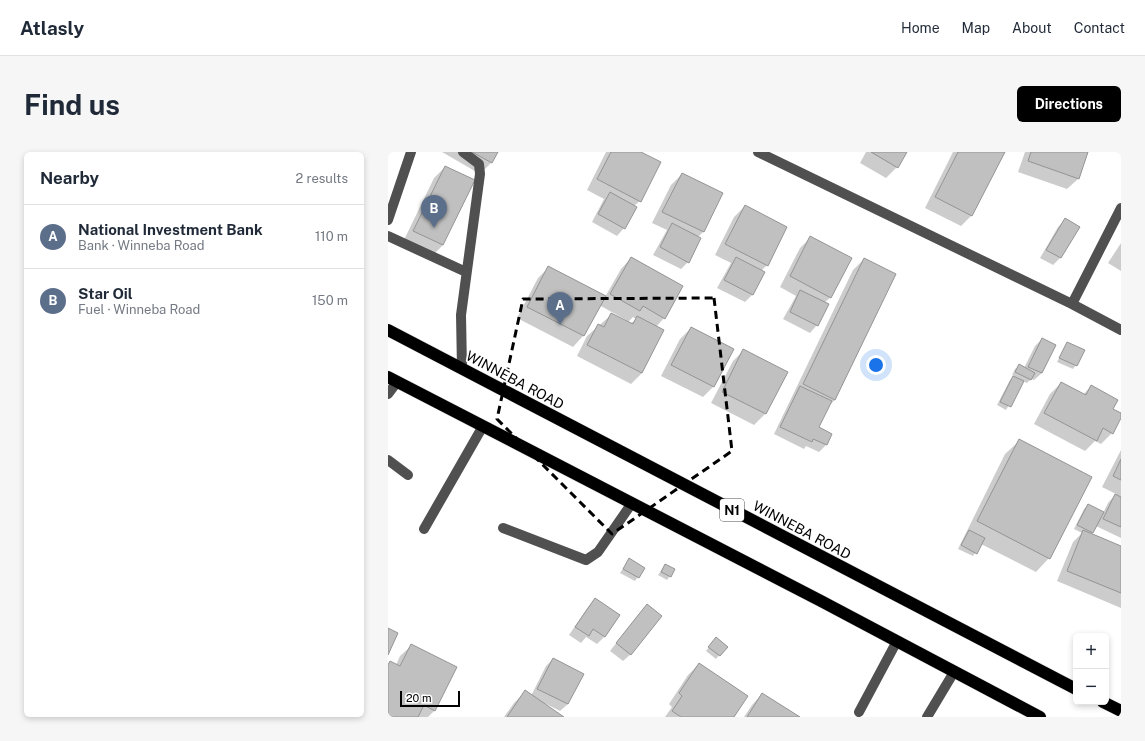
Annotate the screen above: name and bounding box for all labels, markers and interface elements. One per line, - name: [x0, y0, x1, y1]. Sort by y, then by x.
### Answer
- text: Atlasly: [20, 17, 84, 39]
- text: Home: [901, 20, 940, 36]
- text: Map: [962, 20, 990, 36]
- text: About: [1012, 20, 1052, 36]
- text: Contact: [1074, 20, 1125, 36]
- button: Directions: [1017, 86, 1121, 122]
- text: Find us: [24, 88, 120, 121]
- text: Nearby: [40, 168, 99, 188]
- text: 2 results: [296, 171, 348, 186]
- pin: B: [421, 195, 447, 228]
- text: National Investment Bank: [78, 221, 263, 238]
- text: A: [48, 229, 58, 244]
- text: 110 m: [315, 229, 348, 244]
- text: Bank · Winneba Road: [78, 238, 205, 253]
- text: Star Oil: [78, 285, 133, 302]
- pin: A: [547, 292, 573, 325]
- text: B: [49, 293, 57, 308]
- text: 150 m: [312, 293, 348, 308]
- text: Fuel · Winneba Road: [78, 302, 200, 317]
- street label: WINNEBA ROAD: [463, 347, 567, 413]
- your location: [866, 355, 886, 375]
- street label: WINNEBA ROAD: [750, 497, 854, 563]
- road number: N1: [720, 499, 744, 521]
- map controls: [1073, 633, 1109, 705]
- button: +: [1073, 633, 1109, 669]
- button: −: [1073, 669, 1109, 705]
- scale bar: [400, 689, 460, 708]
- text: 20 m: [406, 692, 431, 704]

